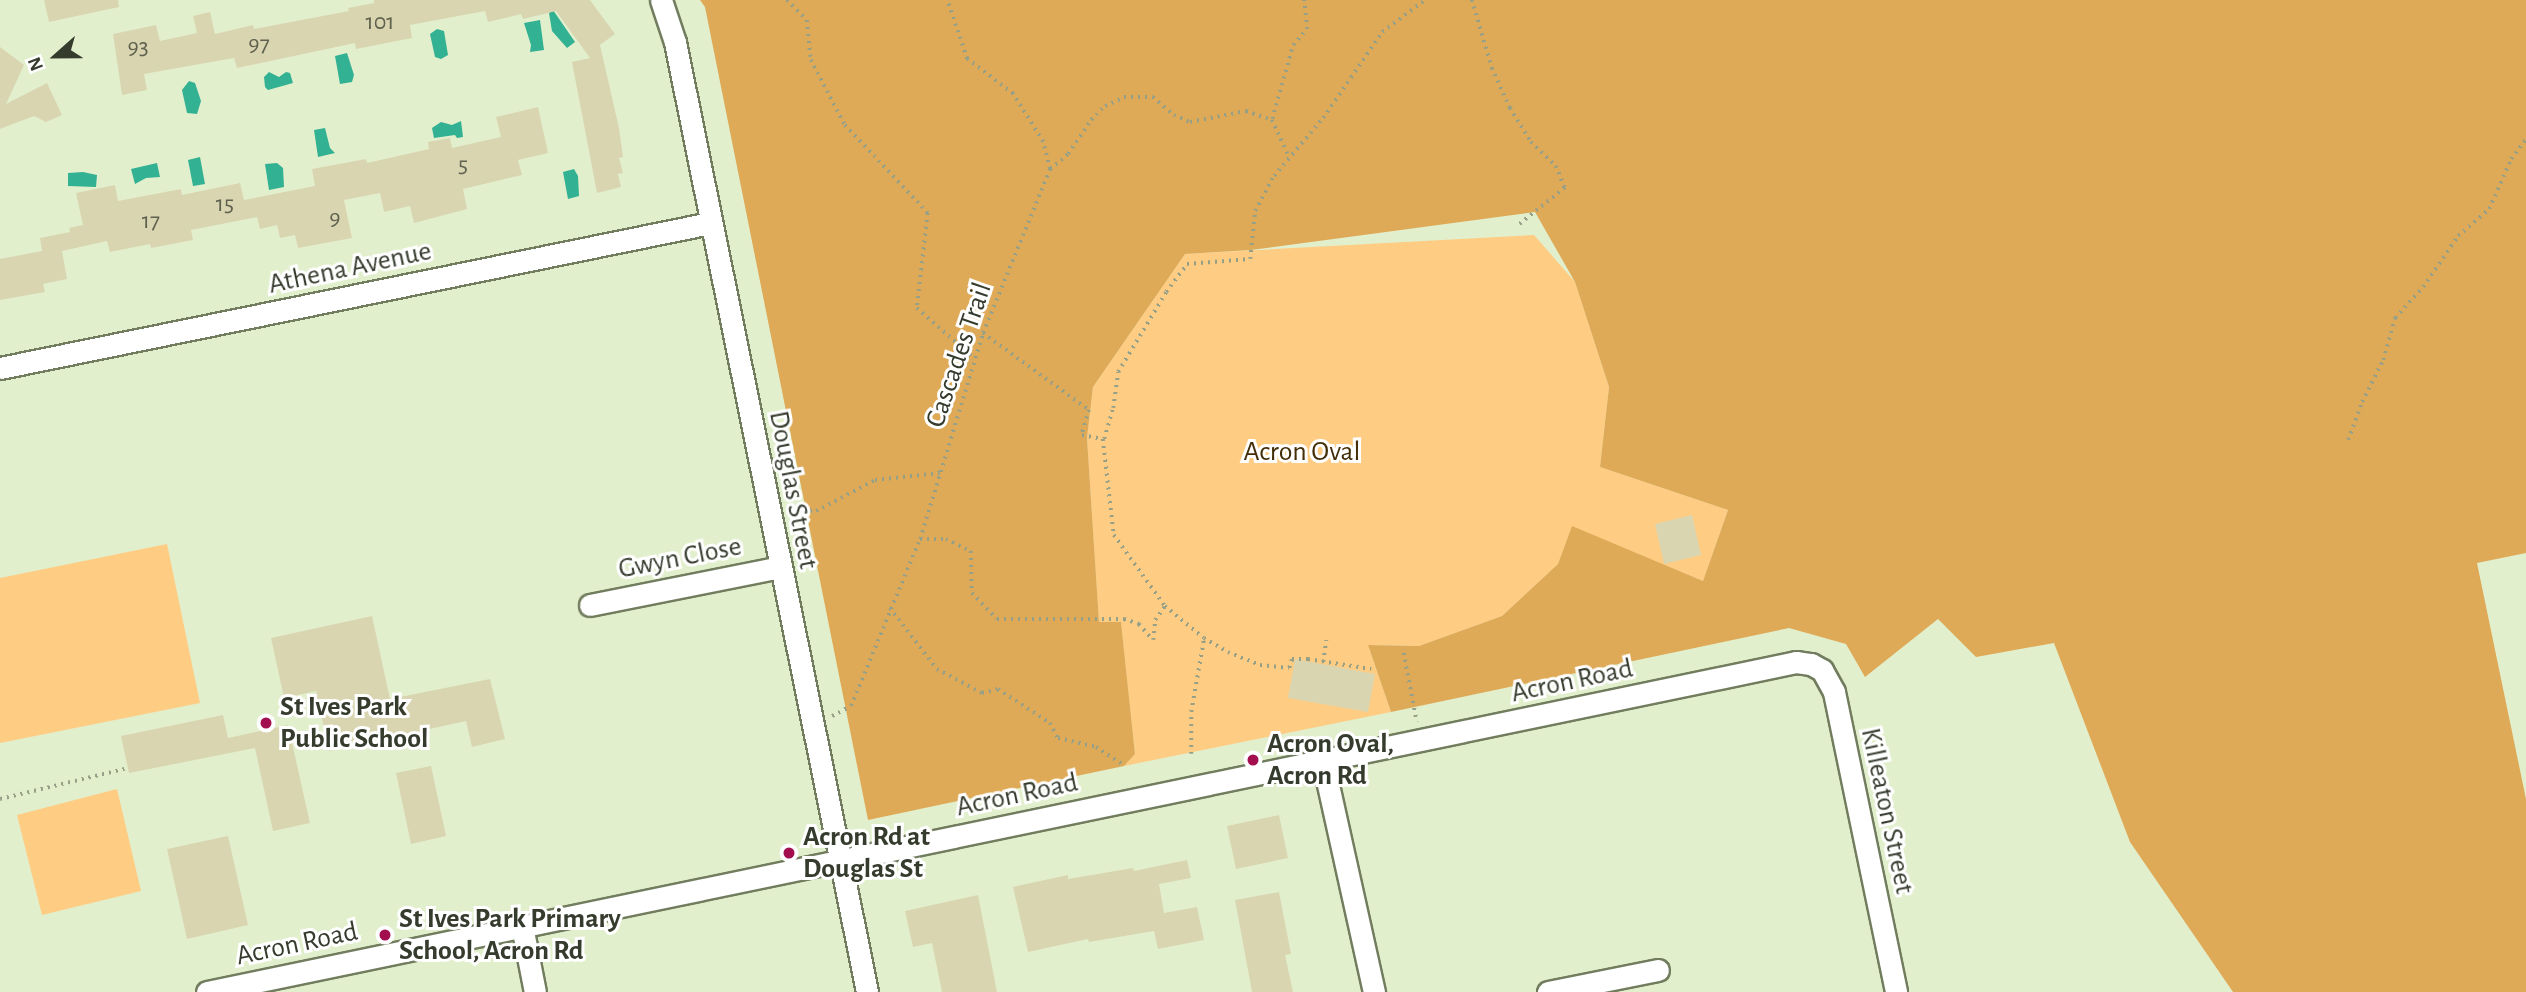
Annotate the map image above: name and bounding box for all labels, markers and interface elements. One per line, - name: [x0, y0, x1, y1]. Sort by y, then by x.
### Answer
- house number: 101: [365, 9, 395, 37]
- north arrow: [21, 21, 91, 91]
- house number: 97: [248, 31, 270, 59]
- house number: 93: [127, 34, 149, 62]
- text: N: [25, 54, 47, 73]
- house number: 5: [458, 152, 468, 180]
- house number: 15: [216, 191, 234, 219]
- house number: 9: [329, 205, 341, 233]
- house number: 17: [142, 208, 160, 236]
- street label: Athena Avenue: [265, 234, 435, 302]
- street label: Cascades Trail: [919, 278, 999, 432]
- street label: Douglas Street: [761, 408, 825, 572]
- park label: Acron Oval: [1244, 435, 1360, 469]
- street label: Gwyn Close: [616, 530, 744, 586]
- street label: Acron Road: [1508, 652, 1636, 710]
- place label: St Ives Park Public School: [280, 690, 428, 756]
- marker: St Ives Park Public School: [258, 715, 274, 731]
- street label: Killeaton Street: [1853, 725, 1921, 897]
- place label: Acron Oval, Acron Rd: [1267, 727, 1394, 793]
- marker: Acron Oval, Acron Rd: [1245, 752, 1261, 768]
- street label: Acron Road: [953, 766, 1081, 824]
- place label: Acron Rd at Douglas St: [803, 820, 930, 886]
- marker: Acron Rd at Douglas St: [781, 845, 797, 861]
- place label: St Ives Park Primary School, Acron Rd: [399, 902, 621, 968]
- street label: Acron Road: [233, 915, 361, 973]
- marker: St Ives Park Primary School, Acron Rd: [377, 927, 393, 943]

